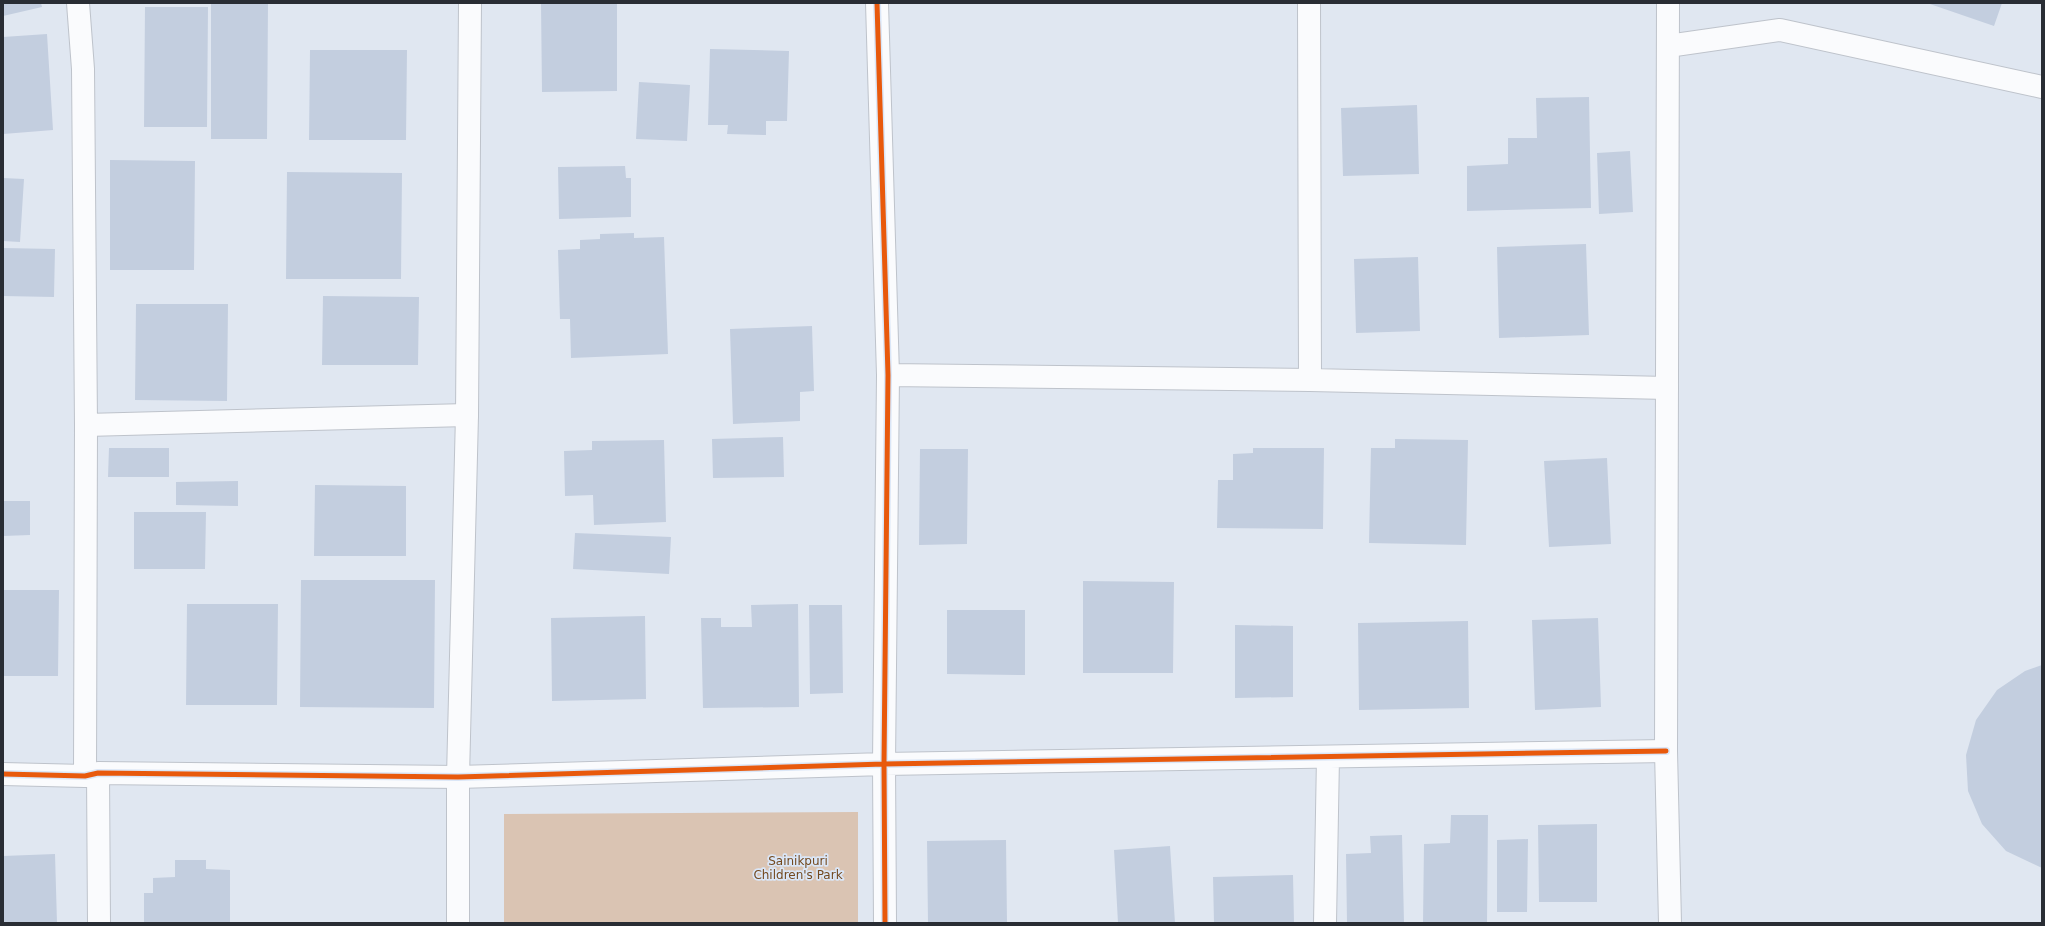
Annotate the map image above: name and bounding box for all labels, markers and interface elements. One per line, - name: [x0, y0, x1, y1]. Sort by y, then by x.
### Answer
- park label: Sainikpuri Children's Park: [753, 854, 843, 882]

